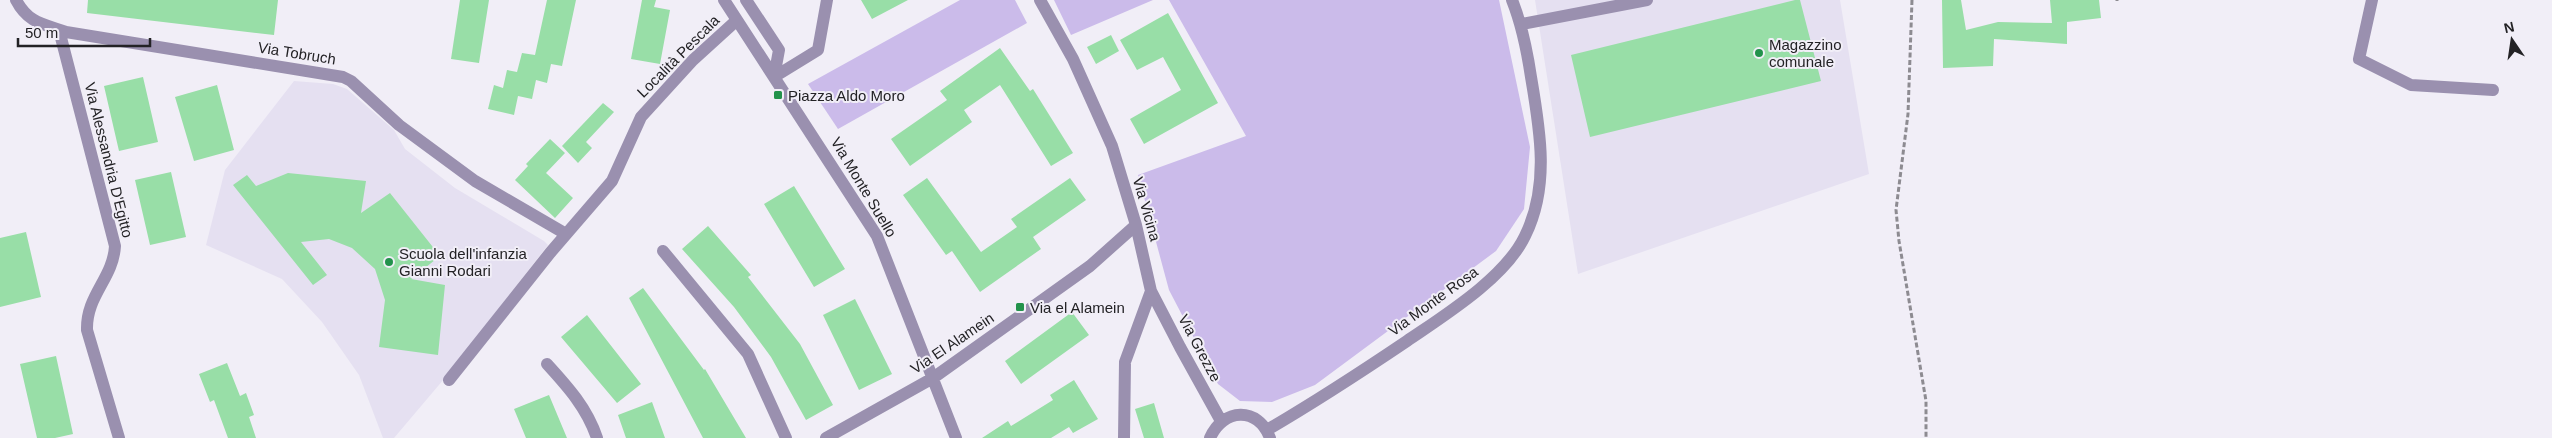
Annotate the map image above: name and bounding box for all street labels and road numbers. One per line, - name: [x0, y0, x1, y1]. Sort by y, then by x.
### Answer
- street label: Località Pescala: [633, 11, 723, 101]
- street label: Via Tobruch: [257, 38, 337, 68]
- street label: Via Alessandria D'Egitto: [81, 81, 137, 239]
- street label: Via Monte Suello: [828, 134, 900, 240]
- street label: Via Vicina: [1130, 175, 1164, 244]
- street label: Via Monte Rosa: [1385, 262, 1482, 339]
- street label: Via El Alamein: [907, 309, 997, 377]
- street label: Via Grezze: [1175, 311, 1225, 385]

